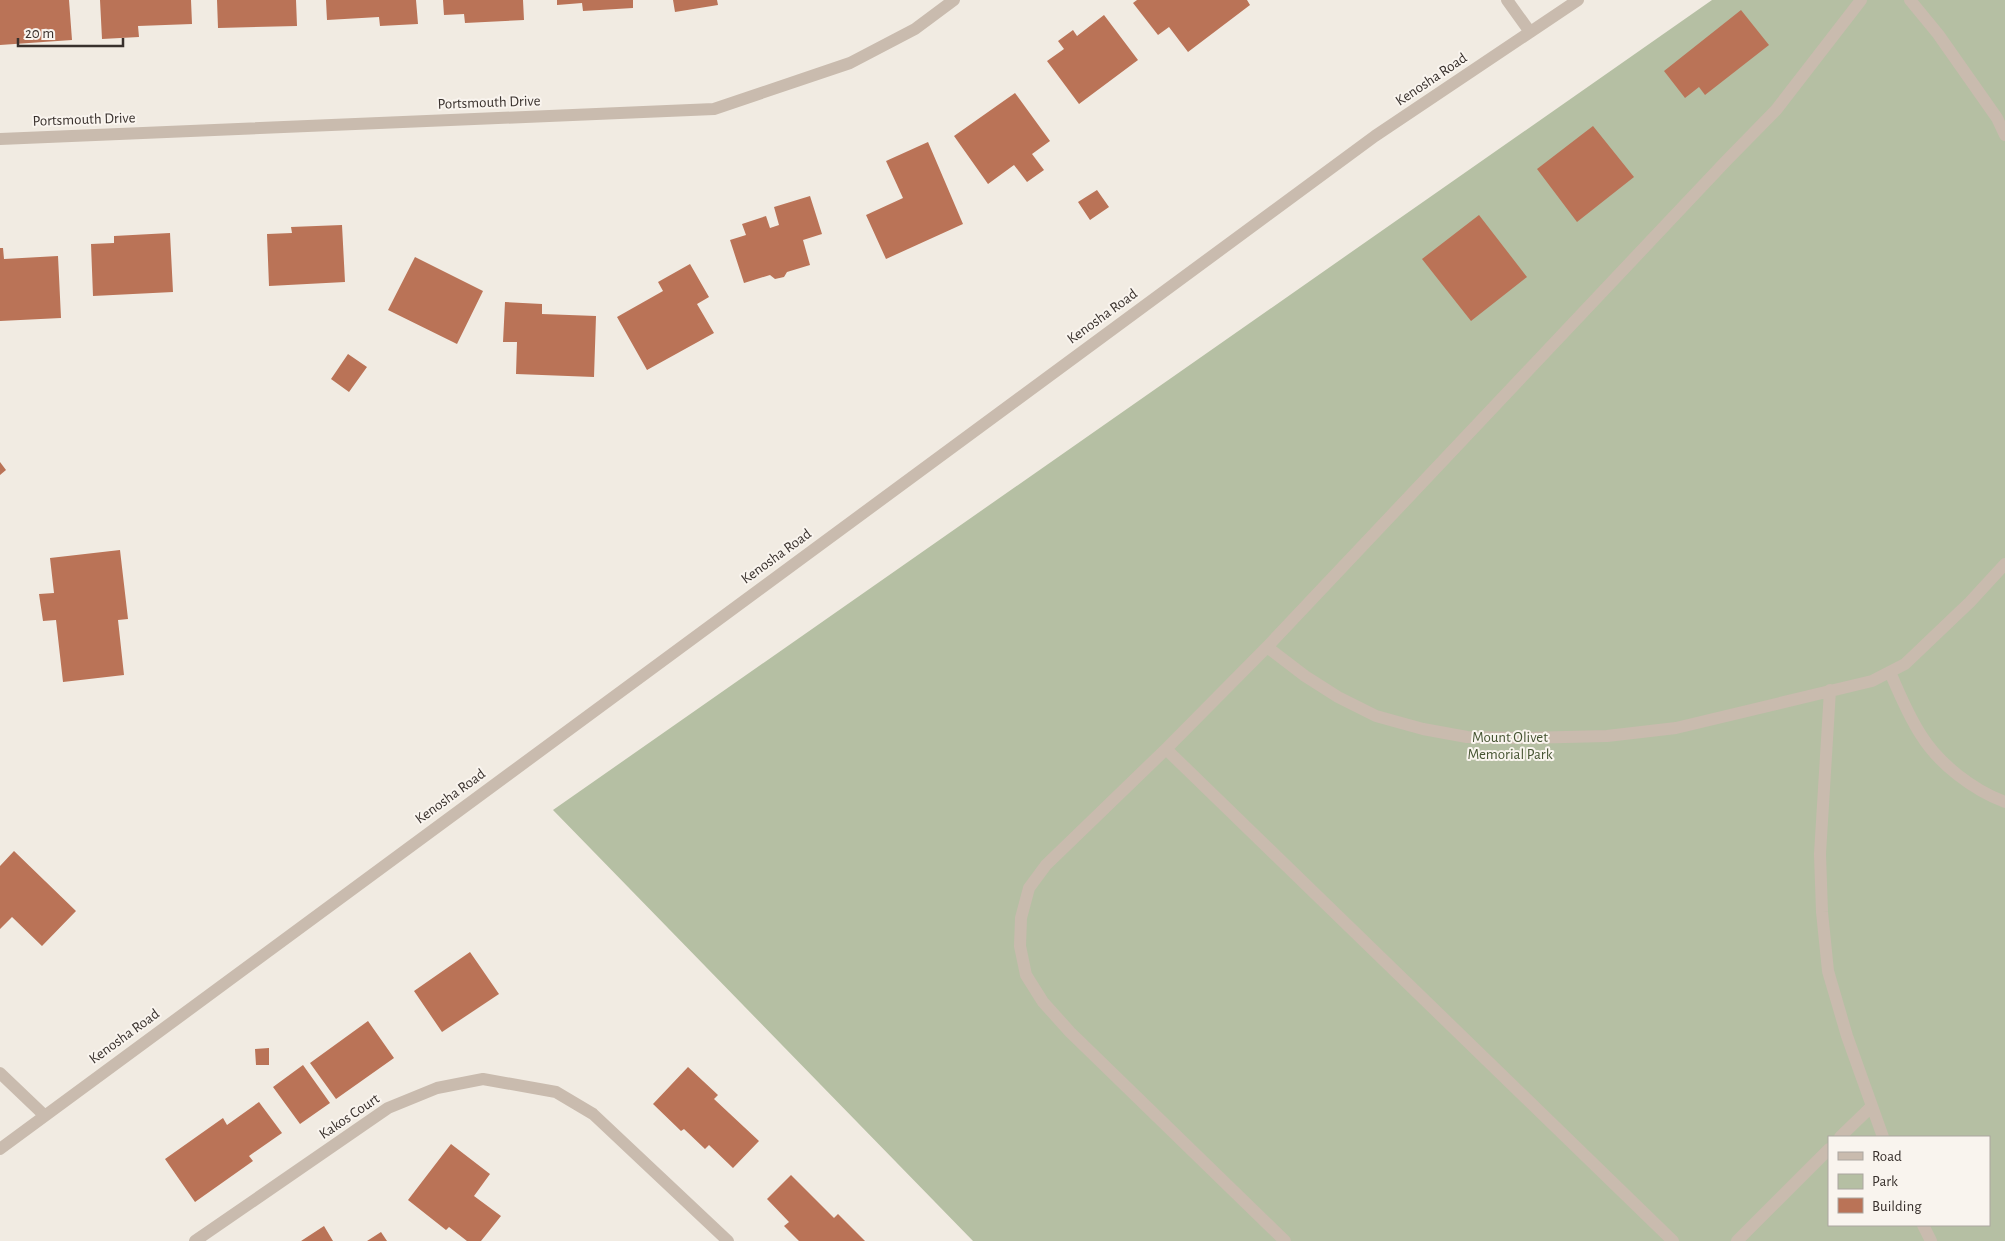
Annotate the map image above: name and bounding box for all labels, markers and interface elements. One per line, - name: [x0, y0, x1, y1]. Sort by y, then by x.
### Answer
- scale bar: [18, 15, 122, 47]
- text: 20 m: [25, 26, 54, 41]
- street label: Kenosha Road: [1393, 50, 1470, 109]
- street label: Portsmouth Drive: [437, 93, 541, 112]
- street label: Portsmouth Drive: [32, 110, 136, 129]
- street label: Kenosha Road: [1065, 286, 1140, 347]
- street label: Kenosha Road: [739, 526, 814, 587]
- park label: Mount Olivet Memorial Park: [1467, 730, 1553, 762]
- street label: Kenosha Road: [413, 766, 488, 827]
- street label: Kenosha Road: [87, 1006, 162, 1067]
- street label: Kakos Court: [316, 1091, 382, 1142]
- legend: [1828, 1136, 1990, 1226]
- text: Road: [1872, 1149, 1902, 1164]
- text: Park: [1872, 1174, 1898, 1189]
- text: Building: [1872, 1199, 1922, 1214]

